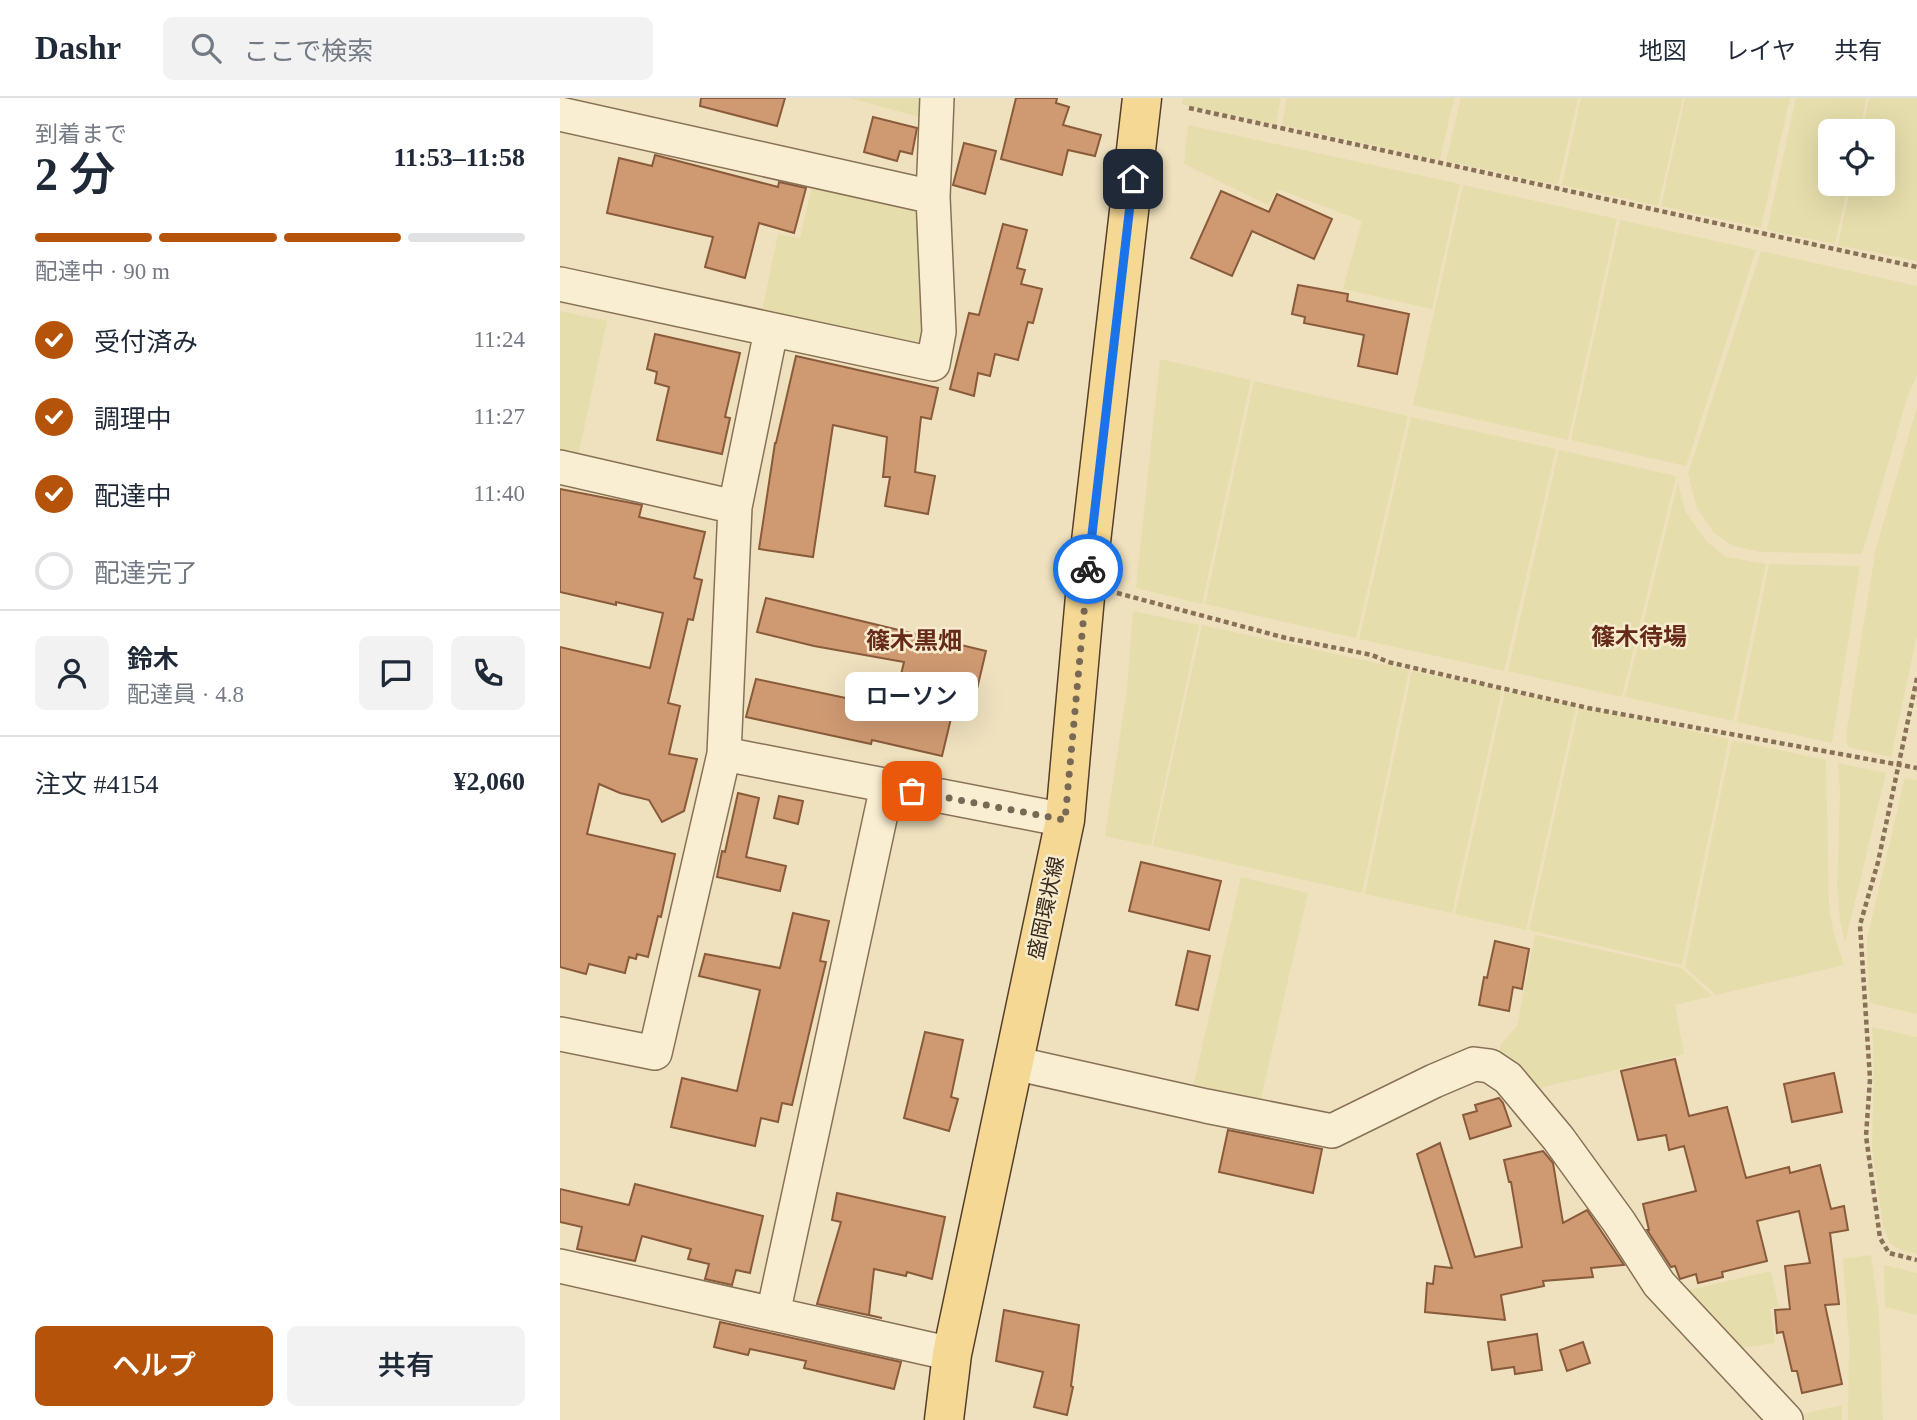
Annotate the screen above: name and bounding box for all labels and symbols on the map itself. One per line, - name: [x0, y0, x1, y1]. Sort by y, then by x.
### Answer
- pin: [1103, 149, 1163, 209]
- courier: [1053, 534, 1123, 604]
- district label: 篠木待場: [1591, 624, 1687, 650]
- district label: 篠木黒畑: [866, 628, 962, 654]
- callout: ローソン: [846, 672, 978, 721]
- pin: [882, 761, 942, 821]
- street label: 盛岡環状線: [1023, 854, 1069, 962]

